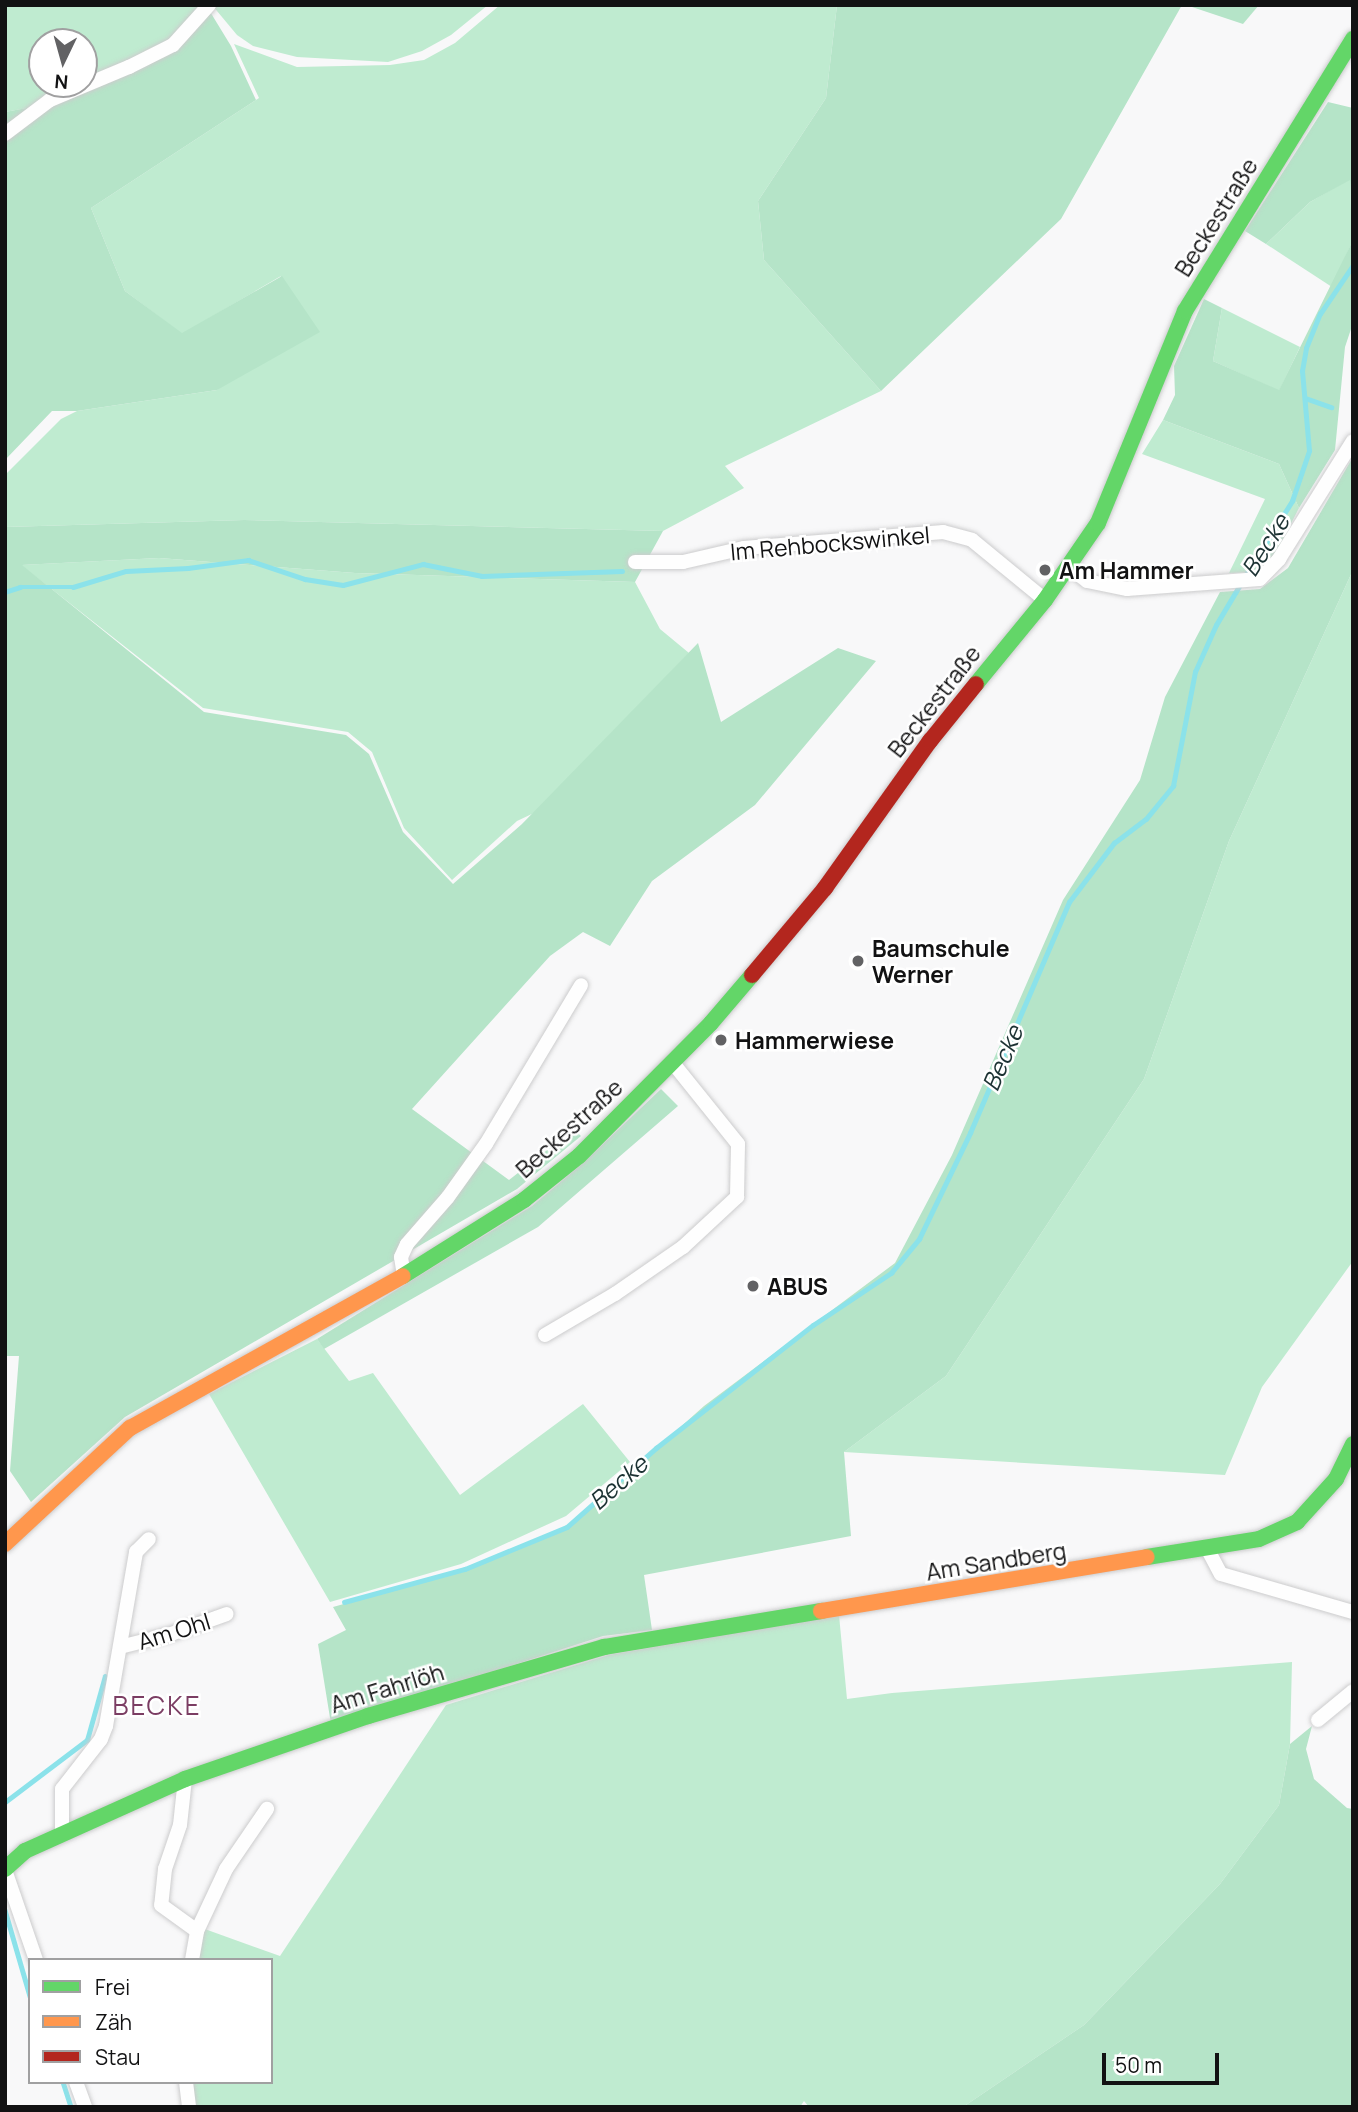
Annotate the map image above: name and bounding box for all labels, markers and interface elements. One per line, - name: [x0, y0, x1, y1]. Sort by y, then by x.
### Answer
- north arrow: [28, 28, 98, 98]
- text: N: [53, 68, 69, 95]
- street label: Beckestraße: [1169, 153, 1263, 281]
- water label: Becke: [1235, 509, 1295, 581]
- street label: Im Rehbockswinkel: [729, 521, 931, 565]
- place label: Am Hammer: [1059, 556, 1194, 584]
- marker: Am Hammer: [1037, 562, 1053, 578]
- street label: Beckestraße: [882, 640, 986, 762]
- place label: Baumschule Werner: [872, 934, 1010, 988]
- marker: Baumschule Werner: [850, 953, 866, 969]
- water label: Becke: [976, 1021, 1028, 1095]
- place label: Hammerwiese: [735, 1026, 894, 1054]
- marker: Hammerwiese: [713, 1032, 729, 1048]
- street label: Beckestraße: [510, 1073, 628, 1183]
- place label: ABUS: [767, 1272, 828, 1300]
- marker: ABUS: [745, 1278, 761, 1294]
- water label: Becke: [583, 1449, 653, 1515]
- street label: Am Sandberg: [924, 1536, 1068, 1586]
- street label: Am Ohl: [134, 1607, 214, 1655]
- street label: Am Fahrlöh: [327, 1658, 447, 1718]
- district label: BECKE: [113, 1690, 201, 1722]
- legend: [28, 1958, 273, 2084]
- text: Frei: [95, 1973, 130, 2001]
- text: Zäh: [95, 2008, 132, 2036]
- scale bar: [1106, 2038, 1223, 2082]
- text: Stau: [95, 2043, 141, 2071]
- text: 50 m: [1115, 2051, 1162, 2079]

